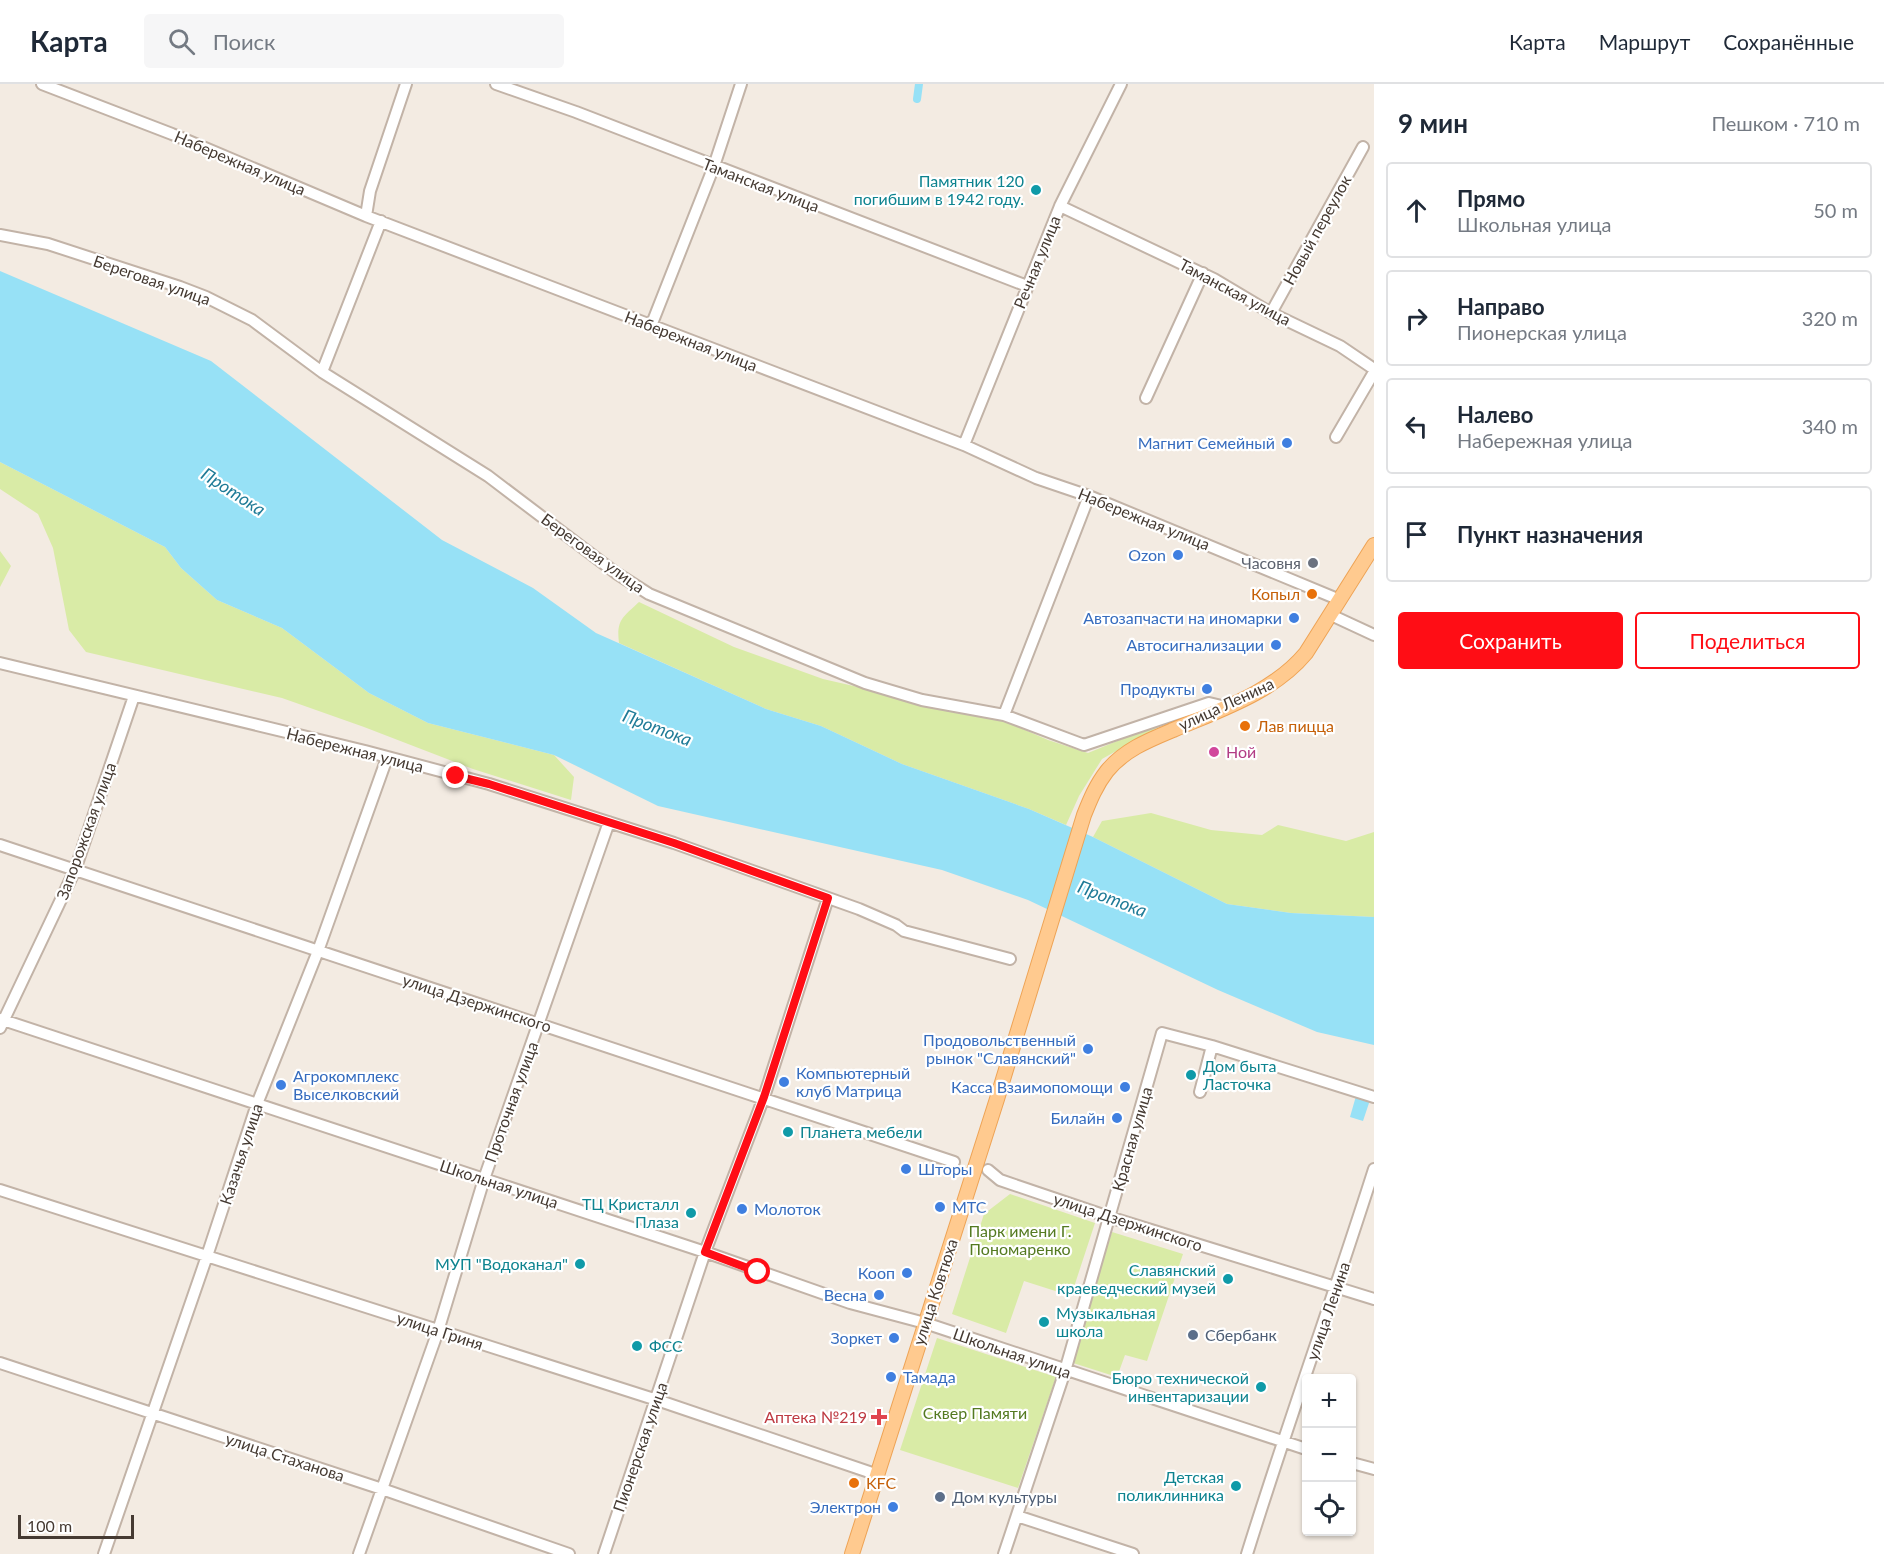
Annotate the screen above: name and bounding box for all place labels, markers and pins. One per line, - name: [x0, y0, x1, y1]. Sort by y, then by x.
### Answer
- place label: Памятник 120 погибшим в 1942 году.: [854, 171, 1024, 208]
- marker: Памятник 120 погибшим в 1942 году.: [1029, 183, 1043, 197]
- place label: Магнит Семейный: [1138, 433, 1275, 452]
- marker: Магнит Семейный: [1280, 436, 1294, 450]
- place label: Ozon: [1128, 545, 1166, 564]
- marker: Ozon: [1171, 548, 1185, 562]
- place label: Часовня: [1241, 553, 1301, 572]
- marker: Часовня: [1306, 556, 1320, 570]
- place label: Копыл: [1251, 584, 1300, 603]
- marker: Копыл: [1305, 587, 1319, 601]
- place label: Автозапчасти на иномарки: [1083, 608, 1282, 627]
- marker: Автозапчасти на иномарки: [1287, 611, 1301, 625]
- place label: Автосигнализации: [1126, 635, 1264, 654]
- marker: Автосигнализации: [1269, 638, 1283, 652]
- place label: Продукты: [1120, 679, 1195, 698]
- marker: Продукты: [1200, 682, 1214, 696]
- place label: Лав пицца: [1256, 716, 1334, 735]
- marker: Лав пицца: [1238, 719, 1252, 733]
- place label: Ной: [1226, 742, 1256, 761]
- marker: Ной: [1207, 745, 1221, 759]
- place label: Продовольственный рынок "Славянский": [923, 1030, 1076, 1067]
- marker: Продовольственный рынок "Славянский": [1081, 1042, 1095, 1056]
- place label: Дом быта Ласточка: [1202, 1056, 1276, 1093]
- place label: Компьютерный клуб Матрица: [796, 1063, 910, 1100]
- place label: Агрокомплекс Выселковский: [293, 1066, 400, 1103]
- marker: Дом быта Ласточка: [1184, 1068, 1198, 1082]
- marker: Компьютерный клуб Матрица: [777, 1075, 791, 1089]
- place label: Касса Взаимопомощи: [951, 1077, 1113, 1096]
- marker: Агрокомплекс Выселковский: [274, 1078, 288, 1092]
- marker: Касса Взаимопомощи: [1118, 1080, 1132, 1094]
- place label: Билайн: [1050, 1108, 1105, 1127]
- marker: Билайн: [1110, 1111, 1124, 1125]
- place label: Планета мебели: [800, 1122, 922, 1141]
- marker: Планета мебели: [781, 1125, 795, 1139]
- place label: Шторы: [918, 1159, 972, 1178]
- marker: Шторы: [899, 1162, 913, 1176]
- place label: ТЦ Кристалл Плаза: [582, 1194, 679, 1231]
- place label: МТС: [952, 1197, 987, 1216]
- place label: Молоток: [754, 1199, 821, 1218]
- marker: МТС: [933, 1200, 947, 1214]
- marker: Молоток: [735, 1202, 749, 1216]
- marker: ТЦ Кристалл Плаза: [684, 1206, 698, 1220]
- place label: МУП "Водоканал": [435, 1254, 568, 1273]
- marker: МУП "Водоканал": [573, 1257, 587, 1271]
- place label: Славянский краеведческий музей: [1057, 1260, 1216, 1297]
- place label: Кооп: [858, 1263, 895, 1282]
- marker: Кооп: [900, 1266, 914, 1280]
- marker: Славянский краеведческий музей: [1221, 1272, 1235, 1286]
- place label: Весна: [824, 1285, 867, 1304]
- marker: Весна: [872, 1288, 886, 1302]
- place label: Музыкальная школа: [1056, 1303, 1156, 1340]
- marker: Музыкальная школа: [1037, 1315, 1051, 1329]
- place label: Сбербанк: [1205, 1325, 1277, 1344]
- place label: Зоркет: [830, 1328, 882, 1347]
- marker: Сбербанк: [1186, 1328, 1200, 1342]
- marker: Зоркет: [887, 1331, 901, 1345]
- place label: ФСС: [649, 1336, 683, 1355]
- marker: ФСС: [630, 1339, 644, 1353]
- place label: Тамада: [903, 1367, 956, 1386]
- place label: Бюро технической инвентаризации: [1112, 1368, 1249, 1405]
- marker: Тамада: [884, 1370, 898, 1384]
- marker: Бюро технической инвентаризации: [1254, 1380, 1268, 1394]
- place label: Аптека №219: [764, 1407, 867, 1426]
- marker: Аптека №219: [872, 1410, 886, 1424]
- place label: Детская поликлинника: [1117, 1467, 1224, 1504]
- place label: KFC: [866, 1473, 897, 1492]
- marker: KFC: [847, 1476, 861, 1490]
- marker: Детская поликлинника: [1229, 1479, 1243, 1493]
- place label: Дом культуры: [952, 1487, 1057, 1506]
- marker: Дом культуры: [933, 1490, 947, 1504]
- place label: Электрон: [810, 1497, 881, 1516]
- marker: Электрон: [886, 1500, 900, 1514]

